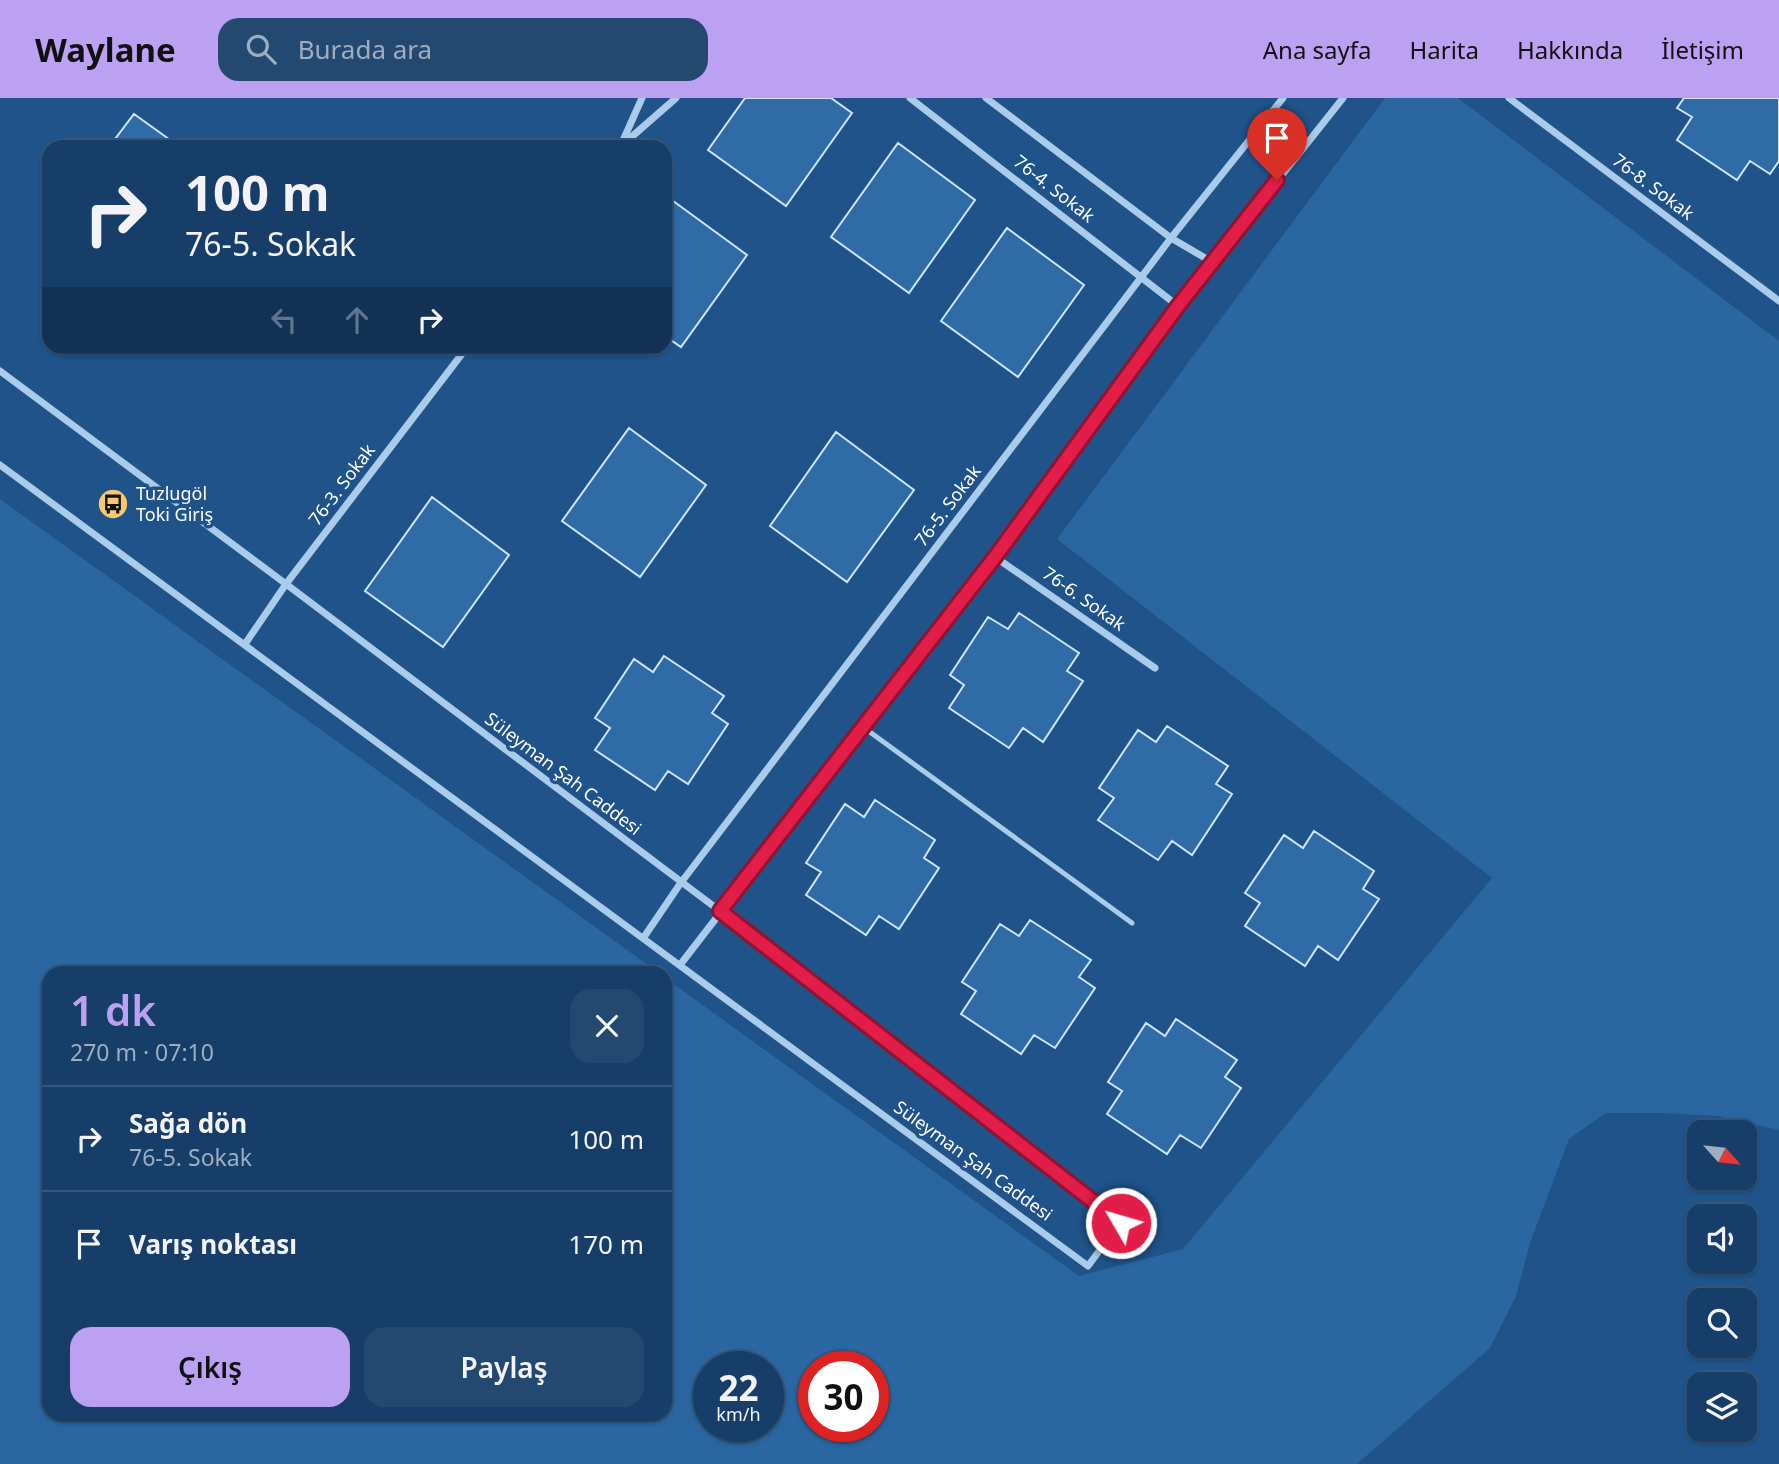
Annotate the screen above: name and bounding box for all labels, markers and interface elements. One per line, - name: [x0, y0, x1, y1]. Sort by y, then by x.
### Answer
- search box: [218, 18, 708, 81]
- text: Waylane: [35, 27, 176, 72]
- icon: search: [242, 30, 280, 68]
- text: Burada ara: [298, 31, 432, 67]
- text: Ana sayfa: [1263, 33, 1372, 66]
- text: Harita: [1410, 33, 1479, 66]
- text: Hakkında: [1517, 33, 1623, 66]
- text: İletişim: [1661, 33, 1744, 66]
- pin: [1247, 108, 1307, 180]
- icon: arrive: [1258, 119, 1296, 157]
- street label: 76-8. Sokak: [1608, 148, 1700, 225]
- street label: 76-4. Sokak: [1009, 149, 1100, 228]
- text: 100 m: [185, 159, 330, 225]
- icon: right: [70, 168, 161, 259]
- text: 76-5. Sokak: [185, 222, 356, 265]
- icon: left: [265, 301, 303, 339]
- icon: ahead: [338, 301, 376, 339]
- icon: right: [411, 301, 449, 339]
- street label: 76-3. Sokak: [303, 438, 380, 530]
- street label: 76-5. Sokak: [909, 459, 986, 551]
- place label: Tuzlugöl Toki Giriş: [136, 481, 213, 526]
- bus stop icon: Tuzlugöl Toki Giriş: [96, 487, 130, 521]
- street label: 76-6. Sokak: [1038, 561, 1131, 636]
- street label: Süleyman Şah Caddesi: [480, 706, 647, 840]
- text: 1 dk: [70, 981, 156, 1038]
- button: close: [570, 989, 644, 1063]
- text: 270 m · 07:10: [70, 1036, 214, 1068]
- street label: Süleyman Şah Caddesi: [890, 1095, 1058, 1226]
- text: Sağa dön: [129, 1105, 247, 1141]
- icon: right: [70, 1120, 108, 1158]
- north arrow: [1687, 1120, 1757, 1190]
- map controls: [1687, 1120, 1757, 1442]
- text: 100 m: [568, 1121, 644, 1157]
- text: 76-5. Sokak: [129, 1141, 252, 1173]
- position arrow: [1084, 1186, 1158, 1260]
- button: sound: [1687, 1204, 1757, 1274]
- icon: arrive: [70, 1225, 108, 1263]
- text: Varış noktası: [129, 1226, 297, 1262]
- text: 170 m: [568, 1226, 644, 1262]
- button: search: [1687, 1288, 1757, 1358]
- button: Çıkış: [70, 1327, 350, 1407]
- button: Paylaş: [364, 1327, 644, 1407]
- speed limit sign: 30: [798, 1351, 889, 1442]
- text: 22: [718, 1364, 759, 1411]
- button: layers: [1687, 1372, 1757, 1442]
- text: km/h: [716, 1402, 761, 1426]

